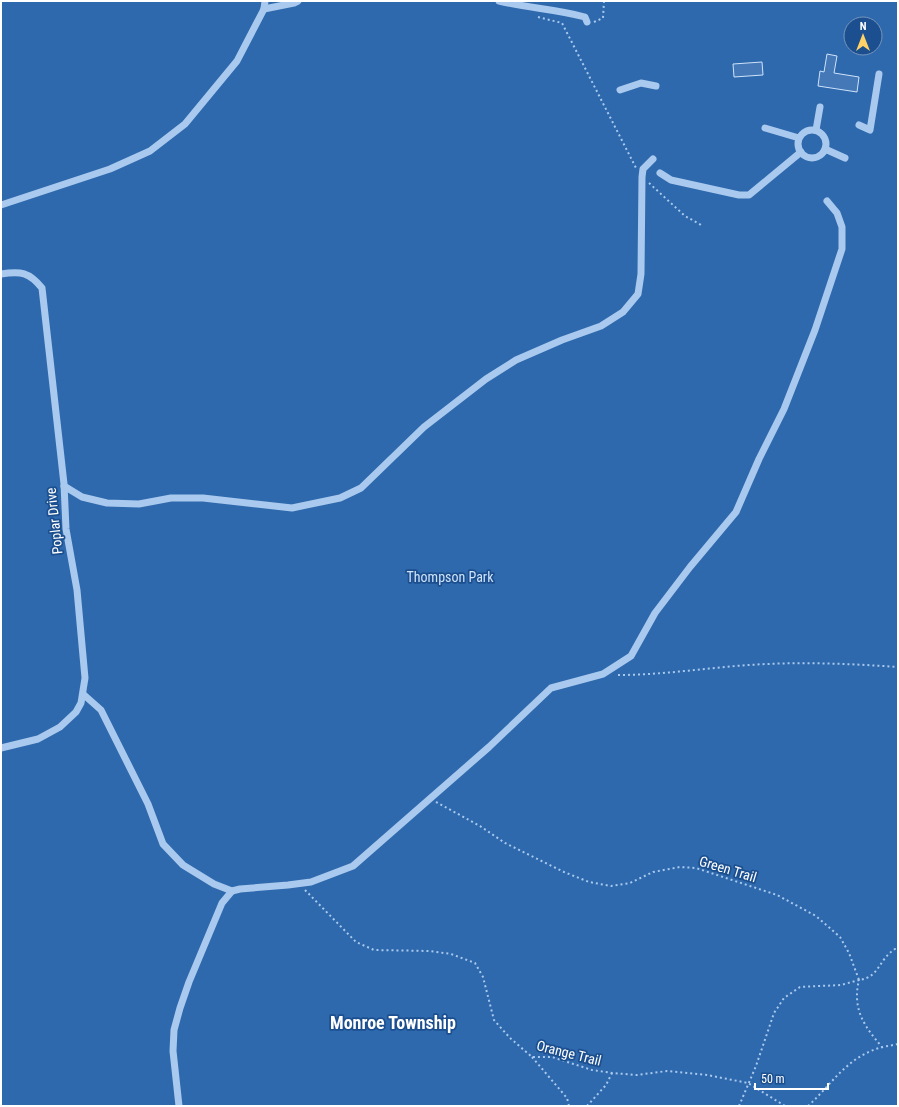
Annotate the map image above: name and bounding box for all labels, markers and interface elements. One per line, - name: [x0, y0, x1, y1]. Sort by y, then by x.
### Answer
- north arrow: [843, 16, 883, 56]
- text: N: [860, 20, 867, 33]
- street label: Poplar Drive: [43, 486, 65, 555]
- park label: Thompson Park: [407, 569, 494, 585]
- street label: Green Trail: [697, 853, 759, 885]
- district label: Monroe Township: [330, 1012, 456, 1033]
- street label: Orange Trail: [535, 1037, 603, 1069]
- scale bar: [755, 1065, 828, 1091]
- text: 50 m: [761, 1072, 785, 1086]

